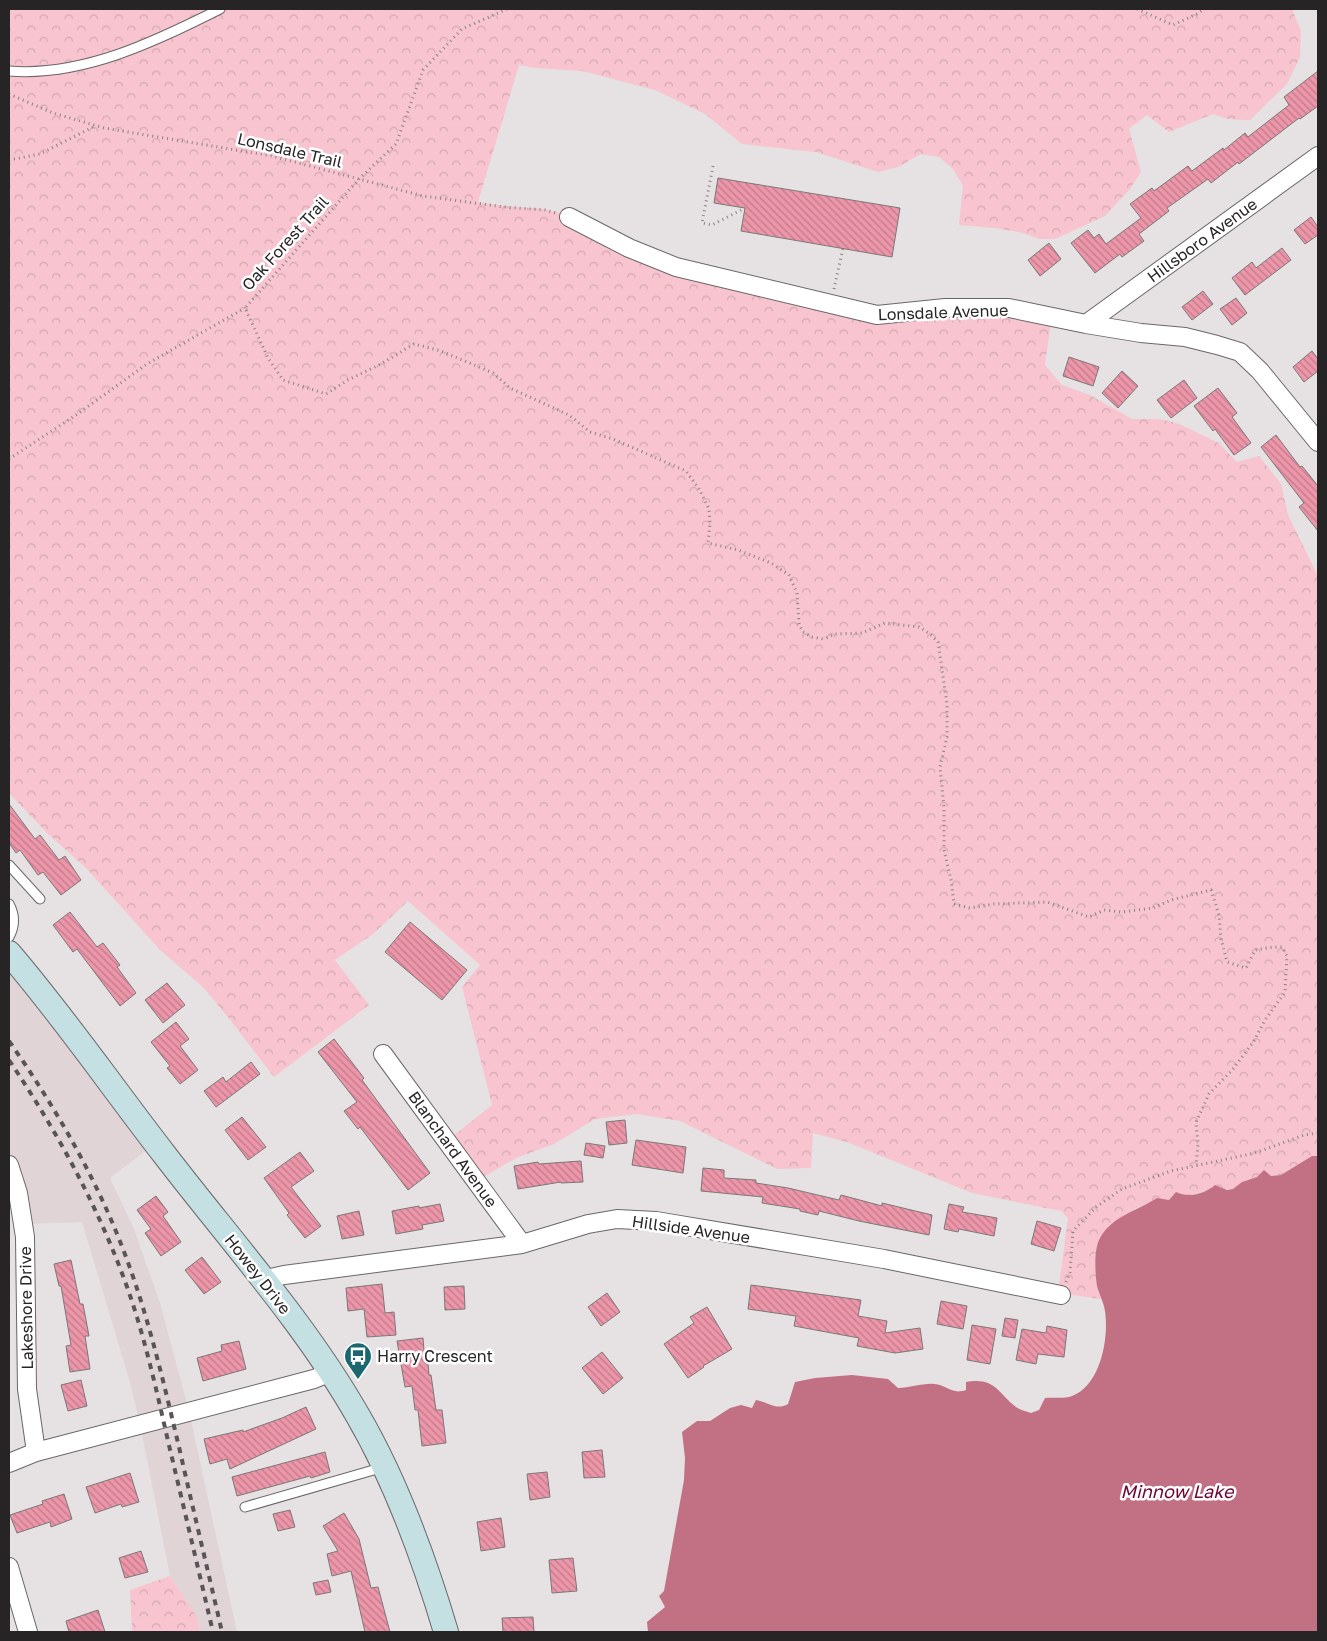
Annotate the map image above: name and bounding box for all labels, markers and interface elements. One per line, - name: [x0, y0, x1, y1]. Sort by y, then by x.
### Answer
- street label: Lonsdale Trail: [236, 128, 344, 172]
- street label: Oak Forest Trail: [237, 192, 333, 294]
- street label: Hillsboro Avenue: [1143, 193, 1261, 287]
- street label: Lonsdale Avenue: [877, 300, 1009, 324]
- street label: Blanchard Avenue: [404, 1087, 502, 1211]
- street label: Hillside Avenue: [631, 1211, 751, 1247]
- street label: Howey Drive: [221, 1230, 295, 1318]
- street label: Lakeshore Drive: [15, 1246, 37, 1370]
- bus stop icon: Harry Crescent: [343, 1341, 373, 1380]
- place label: Harry Crescent: [377, 1346, 493, 1366]
- water label: Minnow Lake: [1120, 1480, 1235, 1502]

